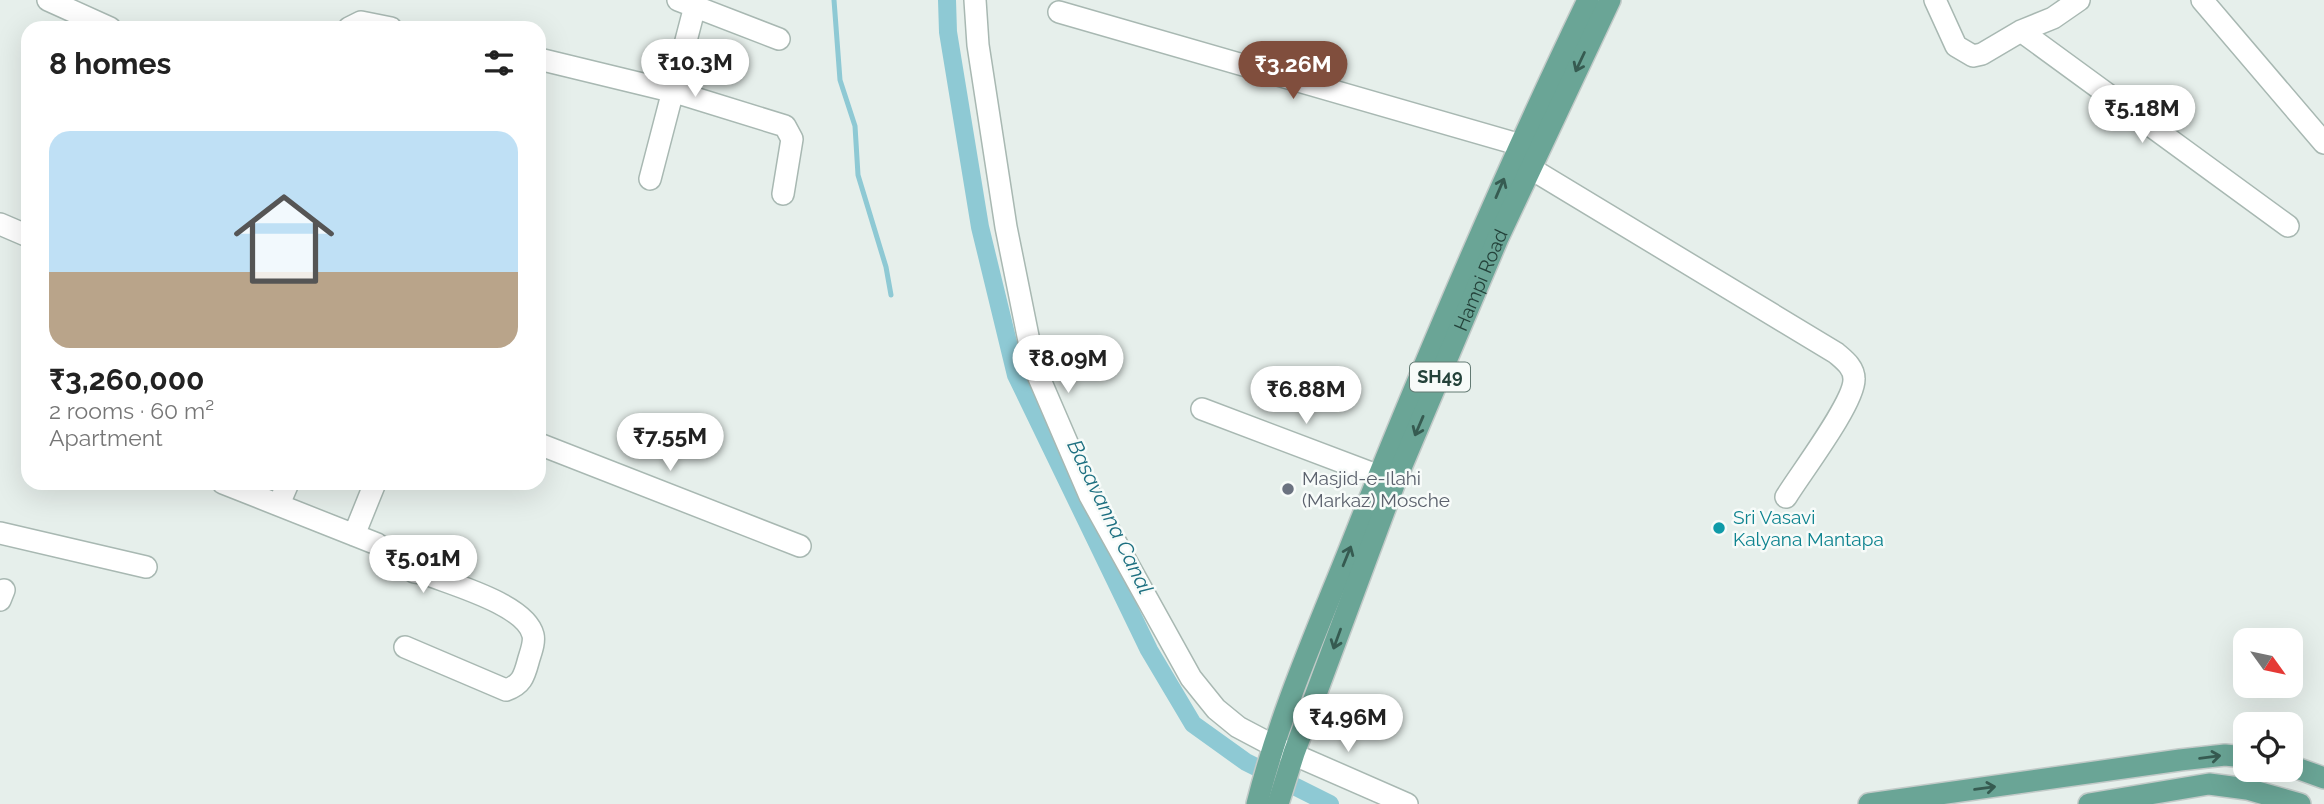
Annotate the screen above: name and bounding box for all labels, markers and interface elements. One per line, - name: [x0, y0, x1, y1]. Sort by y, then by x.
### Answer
- pin: ₹10.3M: [638, 40, 752, 99]
- pin: ₹3.26M: [1236, 42, 1350, 101]
- icon: filters: [480, 44, 518, 82]
- text: 8 homes: [49, 46, 171, 81]
- text: ₹10.3M: [657, 48, 733, 75]
- text: ₹3.26M: [1254, 50, 1332, 77]
- one-way arrow: [1573, 51, 1587, 72]
- pin: ₹5.18M: [2085, 86, 2199, 145]
- text: ₹5.18M: [2104, 94, 2180, 121]
- icon: home: [221, 176, 347, 302]
- one-way arrow: [1494, 178, 1507, 199]
- street label: Hampi Road: [1449, 226, 1512, 334]
- pin: ₹8.09M: [1011, 336, 1125, 395]
- text: ₹8.09M: [1029, 344, 1107, 371]
- text: ₹3,260,000: [49, 362, 205, 397]
- road number: SH49: [1410, 362, 1470, 391]
- pin: ₹6.88M: [1249, 366, 1363, 426]
- text: ₹6.88M: [1266, 375, 1346, 402]
- text: 2 rooms · 60 m²: [49, 397, 214, 424]
- pin: ₹7.55M: [613, 414, 727, 473]
- one-way arrow: [1411, 415, 1424, 437]
- text: ₹7.55M: [633, 422, 707, 449]
- text: Apartment: [49, 424, 163, 451]
- water label: Basavanna Canal: [1062, 436, 1159, 598]
- place label: Masjid-e-Ilahi (Markaz) Mosche: [1302, 467, 1450, 511]
- marker: Masjid-e-Ilahi (Markaz) Mosche: [1280, 481, 1296, 497]
- place label: Sri Vasavi Kalyana Mantapa: [1733, 506, 1884, 550]
- marker: Sri Vasavi Kalyana Mantapa: [1711, 520, 1727, 536]
- pin: ₹5.01M: [366, 536, 480, 595]
- text: ₹5.01M: [385, 544, 461, 571]
- one-way arrow: [1342, 546, 1355, 568]
- one-way arrow: [1329, 627, 1342, 649]
- north arrow: [2233, 628, 2303, 698]
- map controls: [2233, 628, 2303, 782]
- pin: ₹4.96M: [1291, 694, 1405, 754]
- text: ₹4.96M: [1309, 703, 1387, 730]
- button: locate: [2233, 712, 2303, 782]
- one-way arrow: [2199, 750, 2221, 763]
- one-way arrow: [1973, 782, 1996, 795]

